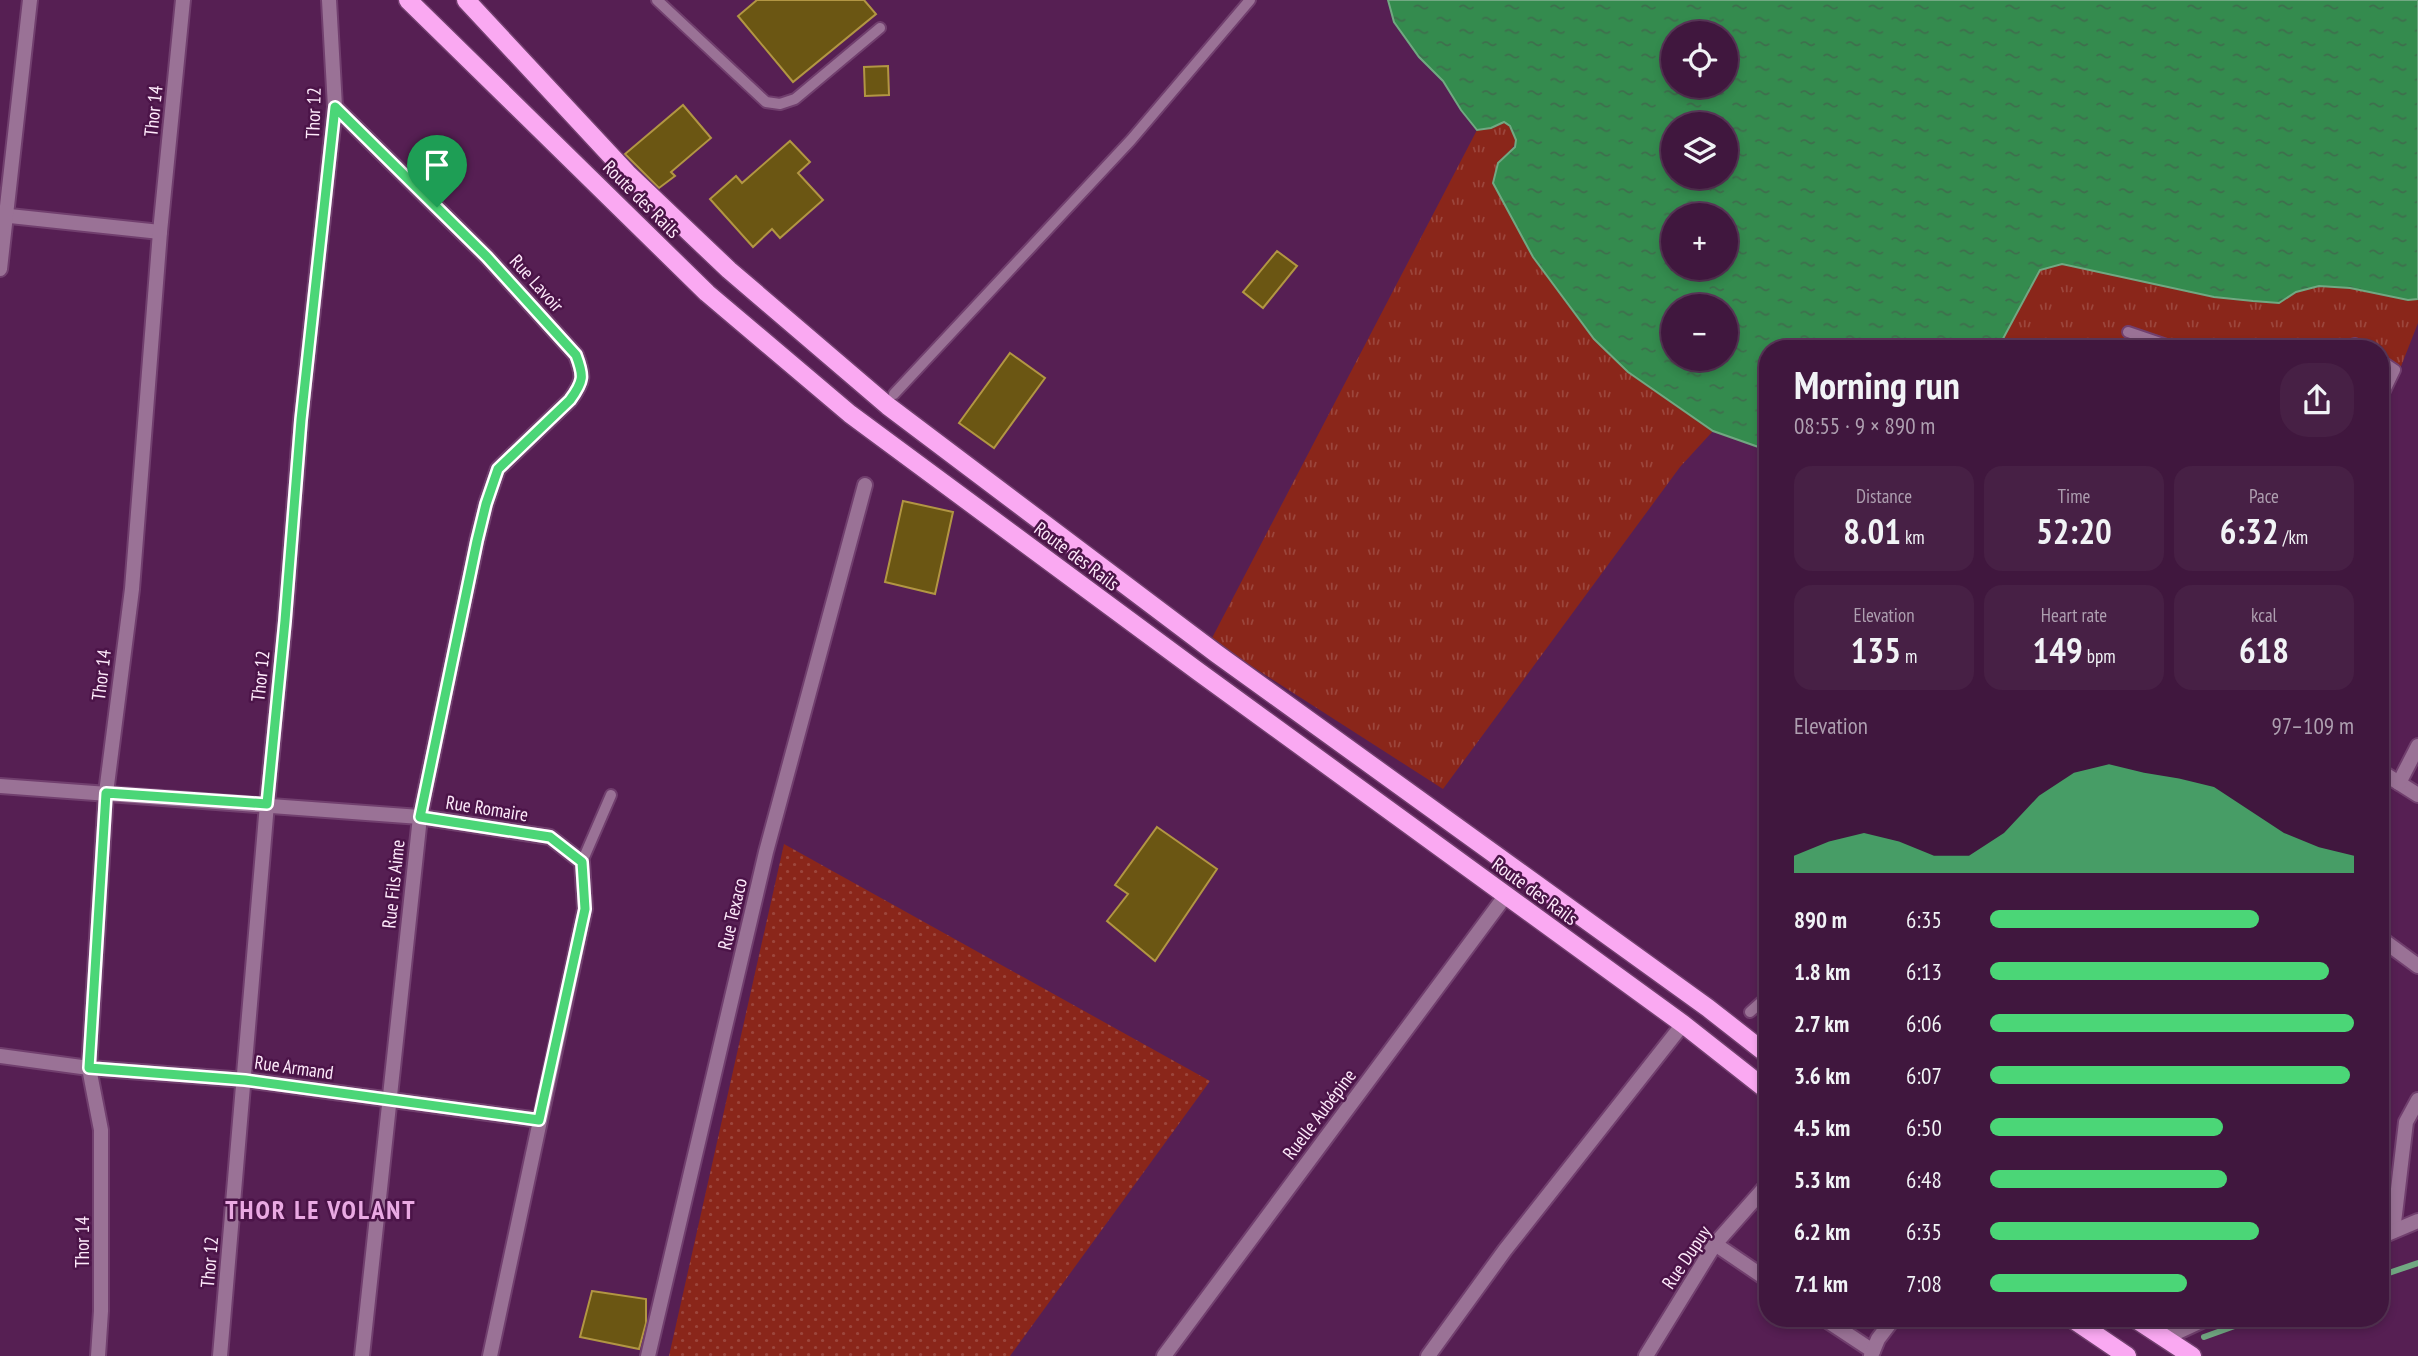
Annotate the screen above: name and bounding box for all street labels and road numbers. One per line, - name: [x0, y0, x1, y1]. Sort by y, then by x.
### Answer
- street label: Thor 14: [138, 84, 168, 138]
- street label: Thor 12: [300, 87, 326, 139]
- street label: Route des Rails: [598, 155, 686, 243]
- street label: Rue Lavoir: [505, 249, 570, 317]
- street label: Route des Rails: [1030, 516, 1124, 596]
- street label: Thor 14: [86, 648, 116, 702]
- street label: Thor 12: [245, 649, 275, 703]
- street label: Rue Romaire: [444, 790, 530, 826]
- street label: Rue Fils Aime: [376, 838, 410, 929]
- street label: Route des Rails: [1487, 852, 1583, 930]
- street label: Rue Texaco: [712, 876, 752, 952]
- street label: Rue Armand: [253, 1050, 335, 1084]
- street label: Ruelle Aubépine: [1277, 1064, 1361, 1164]
- street label: Thor 14: [70, 1216, 94, 1268]
- street label: Rue Dupuy: [1656, 1220, 1716, 1293]
- street label: Thor 12: [195, 1235, 223, 1289]

